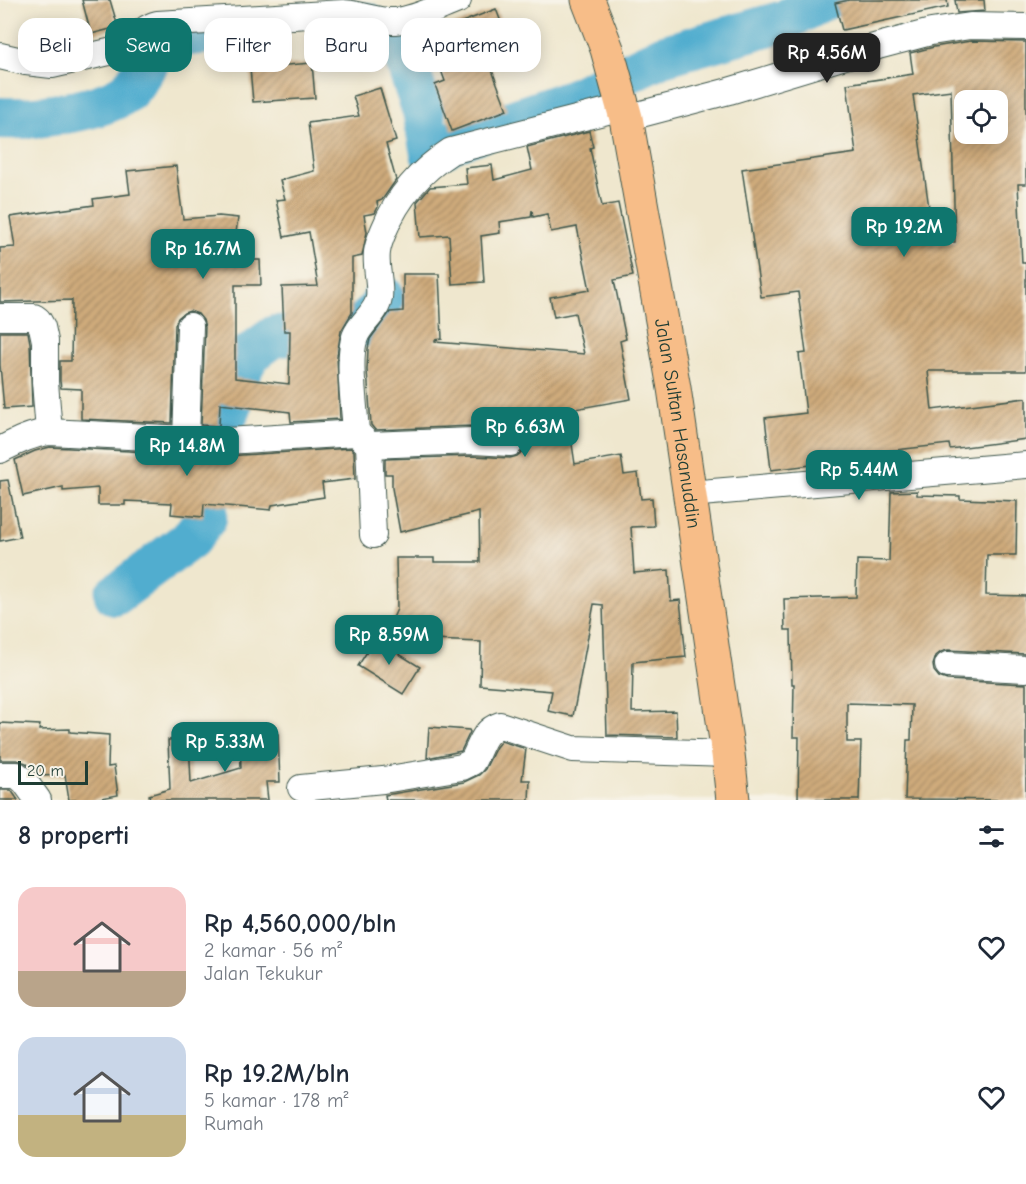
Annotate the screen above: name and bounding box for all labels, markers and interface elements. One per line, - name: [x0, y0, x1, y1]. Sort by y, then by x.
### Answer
- chip: Beli: [18, 18, 93, 72]
- chip: Sewa: [105, 18, 192, 72]
- chip: Filter: [204, 18, 292, 72]
- chip: Baru: [304, 18, 389, 72]
- chip: Apartemen: [401, 18, 541, 72]
- pin: Rp 4.56M: [765, 33, 889, 84]
- text: Rp 4.56M: [787, 41, 867, 64]
- map controls: [954, 90, 1008, 144]
- button: locate: [954, 90, 1008, 144]
- pin: Rp 19.2M: [842, 207, 966, 258]
- text: Rp 19.2M: [865, 215, 943, 238]
- pin: Rp 16.7M: [141, 229, 265, 280]
- text: Rp 16.7M: [165, 237, 241, 260]
- street label: Jalan Sultan Hasanuddin: [650, 317, 706, 530]
- pin: Rp 6.63M: [463, 407, 587, 458]
- text: Rp 6.63M: [485, 415, 565, 438]
- pin: Rp 14.8M: [125, 426, 249, 477]
- text: Rp 14.8M: [149, 434, 225, 457]
- pin: Rp 5.44M: [797, 450, 921, 501]
- text: Rp 5.44M: [820, 458, 898, 481]
- pin: Rp 8.59M: [327, 615, 451, 666]
- text: Rp 8.59M: [349, 623, 429, 646]
- pin: Rp 5.33M: [163, 722, 287, 773]
- text: Rp 5.33M: [185, 730, 265, 753]
- scale bar: [18, 758, 88, 786]
- text: 20 m: [27, 762, 64, 780]
- icon: filters: [975, 820, 1008, 853]
- text: 8 properti: [18, 821, 129, 851]
- text: Rp 4,560,000/bln: [204, 909, 396, 939]
- icon: home: [66, 911, 138, 983]
- icon: heart: [975, 931, 1008, 964]
- text: 2 kamar · 56 m²: [204, 939, 342, 962]
- text: Jalan Tekukur: [204, 962, 323, 985]
- text: Rp 19.2M/bln: [204, 1059, 350, 1089]
- icon: home: [66, 1061, 138, 1133]
- icon: heart: [975, 1081, 1008, 1114]
- text: 5 kamar · 178 m²: [204, 1089, 349, 1112]
- text: Rumah: [204, 1112, 264, 1135]

